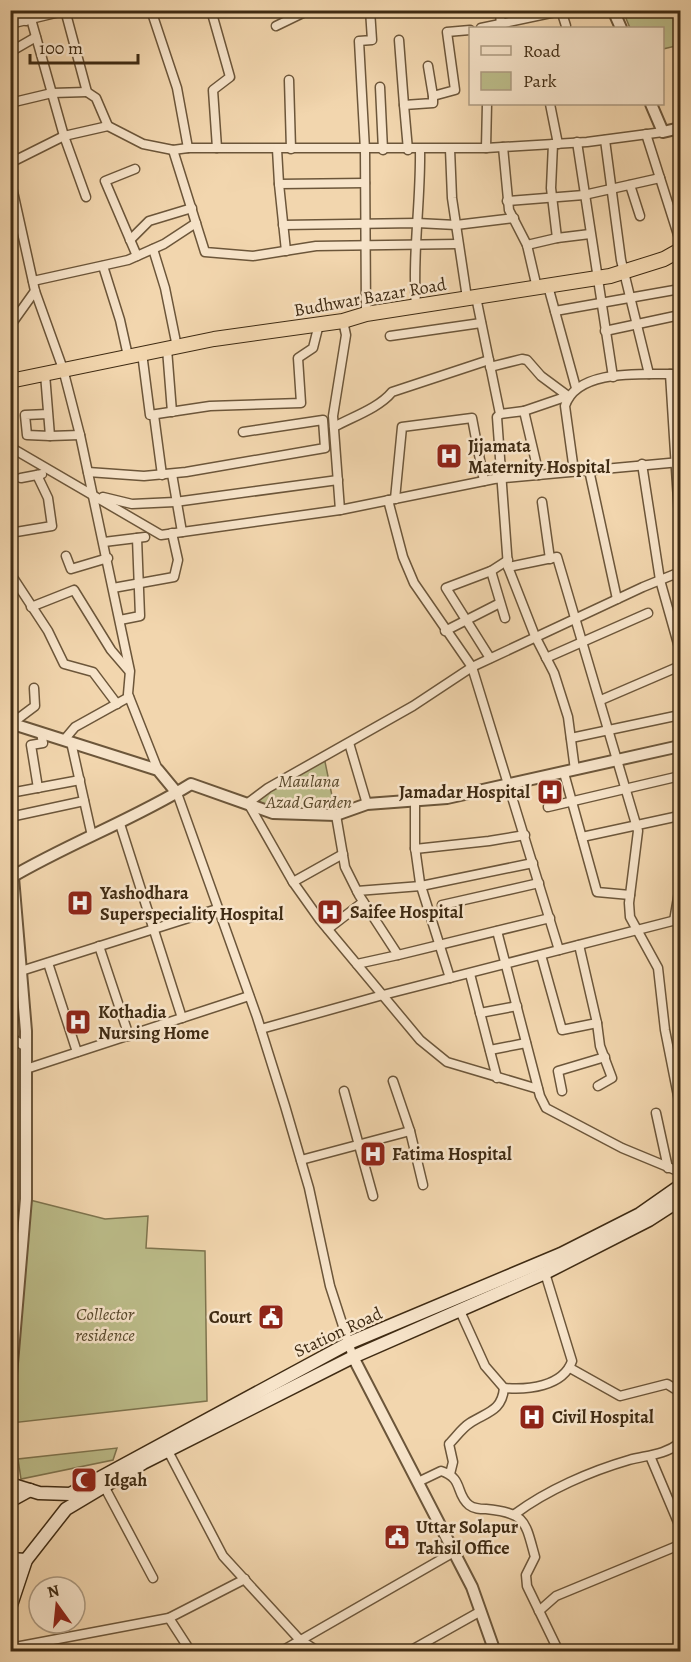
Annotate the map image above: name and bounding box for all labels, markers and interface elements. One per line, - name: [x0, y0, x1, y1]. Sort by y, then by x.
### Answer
- scale bar: [30, 27, 138, 65]
- legend: [469, 27, 664, 105]
- text: 100 m: [39, 36, 83, 60]
- text: Road: [523, 39, 561, 63]
- text: Park: [523, 69, 557, 93]
- street label: Budhwar Bazar Road: [292, 272, 448, 322]
- place label: Jijamata Maternity Hospital: [468, 434, 610, 479]
- hospital icon: Jijamata Maternity Hospital: [434, 441, 464, 471]
- park label: Maulana Azad Garden: [265, 769, 352, 814]
- hospital icon: Jamadar Hospital: [535, 777, 565, 807]
- place label: Jamadar Hospital: [399, 780, 530, 804]
- place label: Yashodhara Superspeciality Hospital: [99, 881, 284, 926]
- hospital icon: Yashodhara Superspeciality Hospital: [65, 888, 95, 918]
- hospital icon: Saifee Hospital: [315, 897, 345, 927]
- place label: Saifee Hospital: [350, 900, 463, 924]
- place label: Kothadia Nursing Home: [98, 1000, 209, 1045]
- hospital icon: Kothadia Nursing Home: [63, 1007, 93, 1037]
- hospital icon: Fatima Hospital: [358, 1139, 388, 1169]
- place label: Fatima Hospital: [392, 1142, 512, 1166]
- street label: Station Road: [290, 1301, 386, 1363]
- park label: Collector residence: [75, 1302, 135, 1347]
- public building icon: Court: [256, 1302, 286, 1332]
- place label: Court: [209, 1305, 252, 1329]
- hospital icon: Civil Hospital: [517, 1402, 547, 1432]
- place label: Civil Hospital: [552, 1405, 654, 1429]
- mosque icon: Idgah: [69, 1465, 99, 1495]
- place label: Idgah: [104, 1468, 148, 1492]
- place label: Uttar Solapur Tahsil Office: [416, 1515, 519, 1560]
- public building icon: Uttar Solapur Tahsil Office: [382, 1522, 412, 1552]
- north arrow: [27, 1575, 87, 1635]
- text: N: [45, 1579, 62, 1604]

